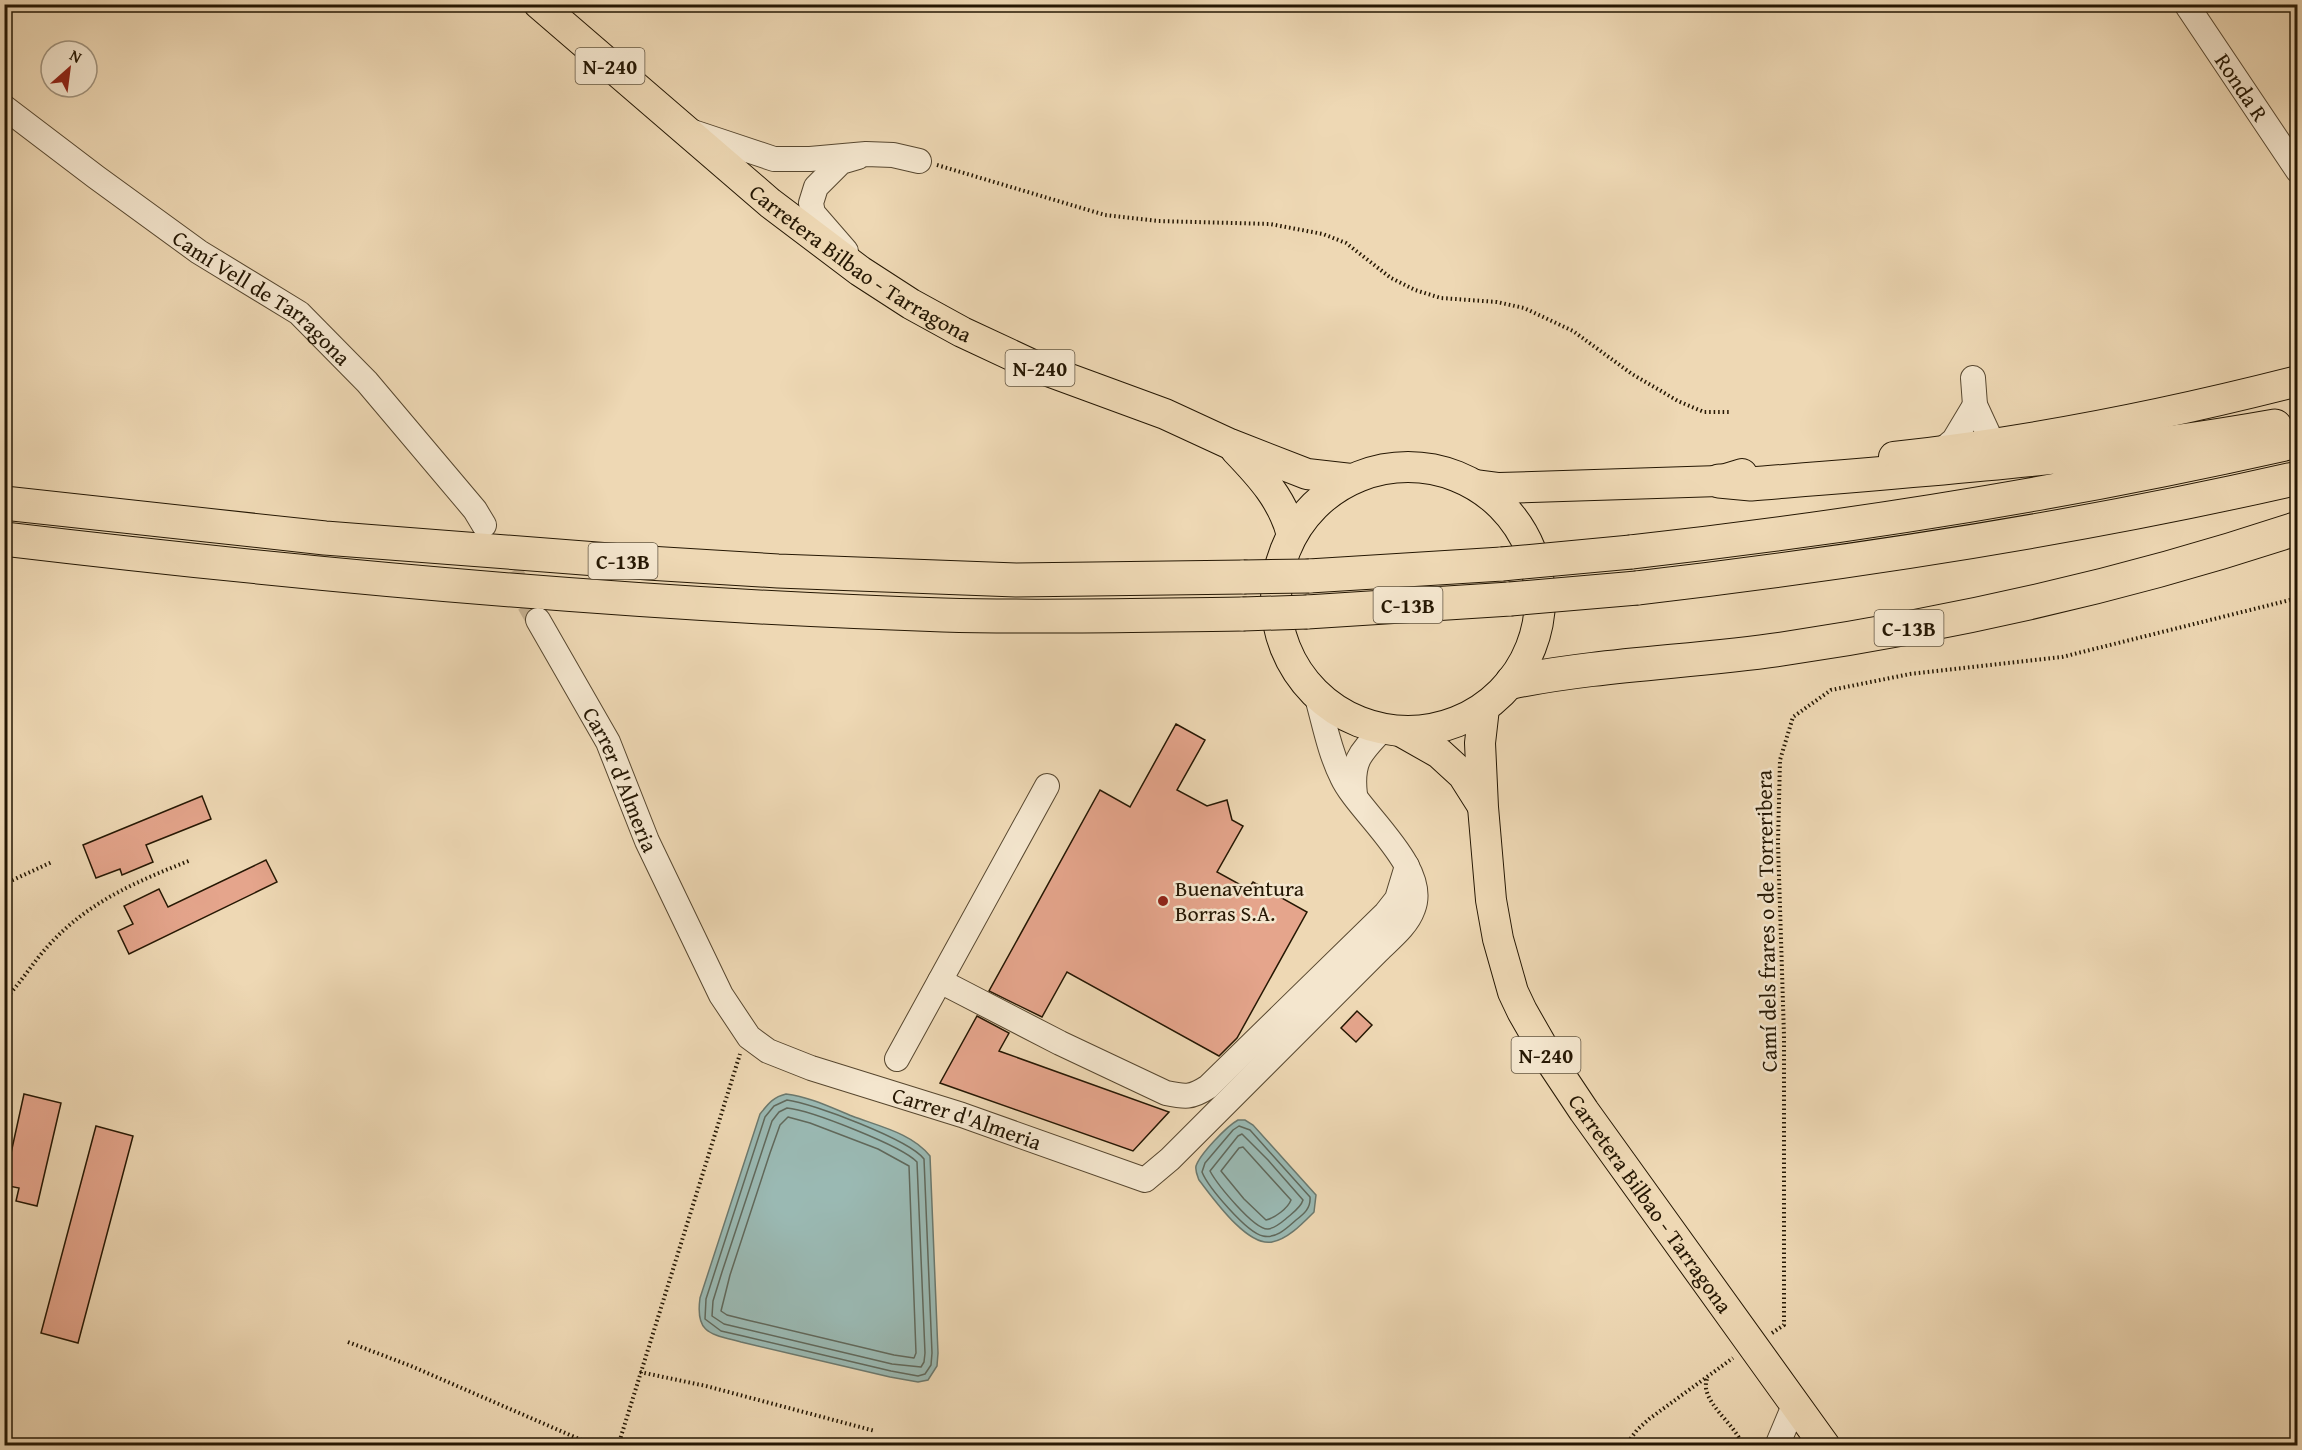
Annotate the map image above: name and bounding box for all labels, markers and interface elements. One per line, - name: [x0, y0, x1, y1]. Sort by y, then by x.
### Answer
- north arrow: [39, 39, 99, 99]
- text: N: [66, 43, 87, 69]
- street label: Ronda R: [2207, 47, 2276, 128]
- road number: N-240: [576, 48, 644, 84]
- street label: Carretera Bilbao - Tarragona: [743, 176, 977, 351]
- street label: Camí Vell de Tarragona: [166, 222, 359, 373]
- road number: N-240: [1006, 350, 1074, 386]
- road number: C-13B: [588, 543, 658, 579]
- road number: C-13B: [1374, 587, 1442, 623]
- road number: C-13B: [1874, 610, 1944, 646]
- street label: Carrer d'Almeria: [575, 701, 666, 858]
- street label: Camí dels frares o de Torreribera: [1747, 769, 1785, 1072]
- place label: Buenaventura Borras S.A.: [1175, 872, 1305, 929]
- marker: Buenaventura Borras S.A.: [1156, 894, 1170, 908]
- road number: N-240: [1512, 1037, 1580, 1073]
- street label: Carrer d'Almeria: [888, 1078, 1046, 1158]
- street label: Carretera Bilbao - Tarragona: [1561, 1087, 1741, 1320]

